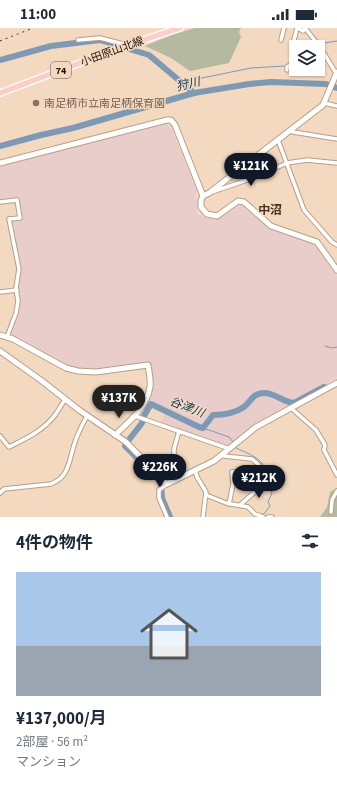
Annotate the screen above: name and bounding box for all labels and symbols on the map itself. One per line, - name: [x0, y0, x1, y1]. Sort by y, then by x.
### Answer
- street label: 小田原山北線: [79, 33, 146, 70]
- road number: 74: [51, 62, 71, 78]
- water label: 狩川: [175, 73, 204, 95]
- place label: 南足柄市立南足柄保育園: [44, 96, 165, 111]
- marker: 南足柄市立南足柄保育園: [31, 98, 41, 108]
- pin: ¥121K: [223, 153, 279, 187]
- district label: 中沼: [258, 202, 282, 219]
- pin: ¥137K: [91, 385, 147, 419]
- water label: 谷津川: [167, 393, 209, 423]
- pin: ¥226K: [132, 454, 188, 488]
- pin: ¥212K: [231, 465, 287, 499]

